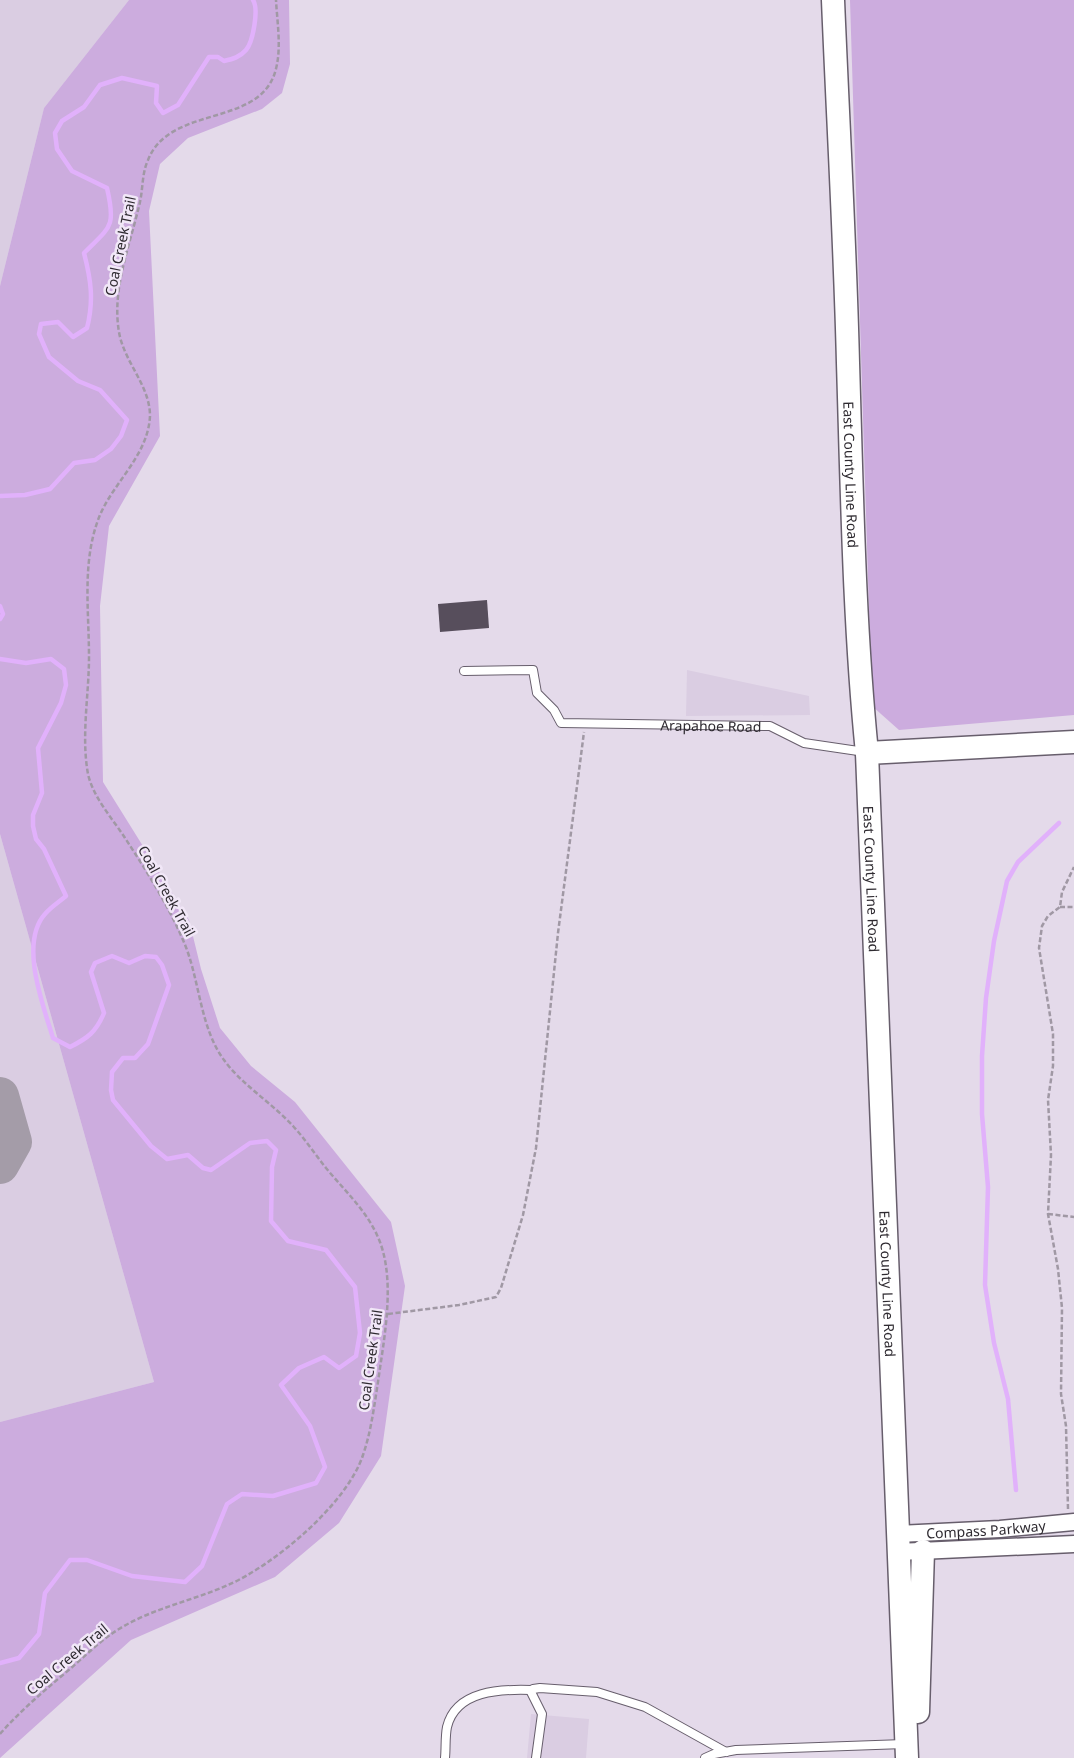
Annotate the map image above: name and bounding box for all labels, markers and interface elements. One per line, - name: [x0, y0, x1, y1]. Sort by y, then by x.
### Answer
- street label: Coal Creek Trail: [100, 194, 140, 298]
- street label: East County Line Road: [840, 401, 863, 548]
- street label: Arapahoe Road: [660, 715, 762, 735]
- street label: East County Line Road: [860, 805, 884, 953]
- street label: Coal Creek Trail: [134, 842, 200, 940]
- street label: East County Line Road: [876, 1210, 901, 1357]
- street label: Coal Creek Trail: [354, 1308, 386, 1412]
- street label: Compass Parkway: [926, 1515, 1047, 1542]
- street label: Coal Creek Trail: [22, 1619, 112, 1699]

